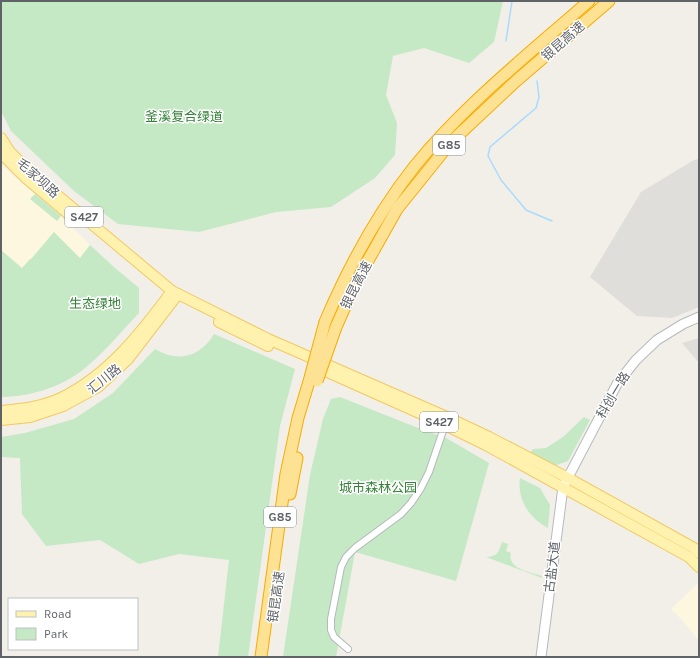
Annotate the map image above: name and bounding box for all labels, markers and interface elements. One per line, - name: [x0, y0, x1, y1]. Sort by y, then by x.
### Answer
- street label: 银昆高速: [538, 18, 588, 64]
- park label: 釜溪复合绿道: [145, 109, 223, 124]
- road number: G85: [433, 135, 465, 155]
- street label: 毛家坝路: [14, 155, 62, 201]
- road number: S427: [65, 207, 103, 227]
- street label: 银昆高速: [338, 258, 374, 312]
- park label: 生态绿地: [69, 296, 121, 311]
- street label: 汇川路: [84, 361, 124, 397]
- street label: 科创一路: [593, 369, 633, 421]
- road number: S427: [420, 412, 458, 432]
- park label: 城市森林公园: [339, 480, 417, 495]
- road number: G85: [264, 507, 296, 527]
- street label: 古盐大道: [541, 540, 563, 594]
- street label: 银昆高速: [265, 570, 287, 624]
- legend: [8, 598, 138, 650]
- text: Road: [44, 607, 72, 621]
- text: Park: [44, 627, 69, 641]

